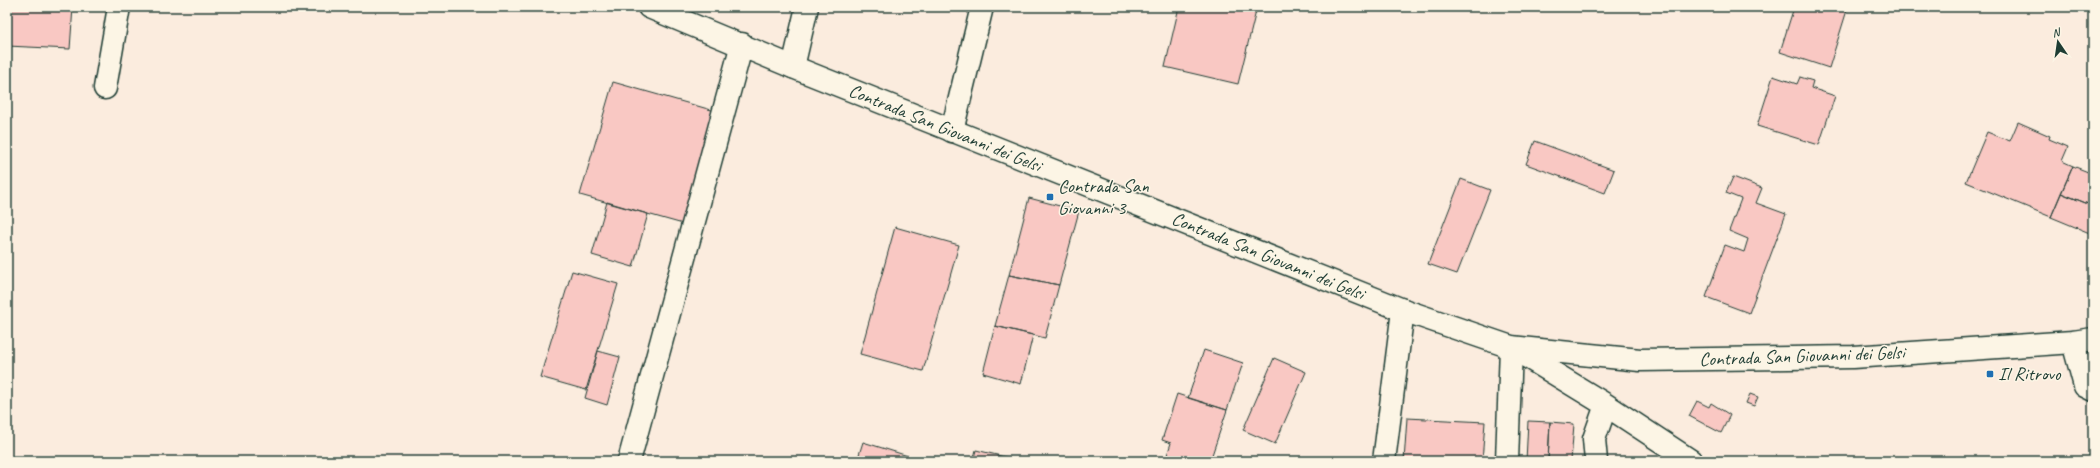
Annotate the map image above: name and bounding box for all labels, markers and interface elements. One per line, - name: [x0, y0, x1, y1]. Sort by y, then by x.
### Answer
- north arrow: [2038, 22, 2078, 62]
- text: N: [2051, 24, 2063, 40]
- street label: Contrada San Giovanni dei Gelsi: [845, 78, 1047, 179]
- place label: Contrada San Giovanni 3: [1058, 174, 1149, 220]
- marker: Contrada San Giovanni 3: [1045, 192, 1055, 202]
- street label: Contrada San Giovanni dei Gelsi: [1168, 206, 1370, 307]
- street label: Contrada San Giovanni dei Gelsi: [1699, 340, 1907, 372]
- place label: Il Ritrovo: [1998, 362, 2062, 386]
- marker: Il Ritrovo: [1985, 369, 1995, 379]

